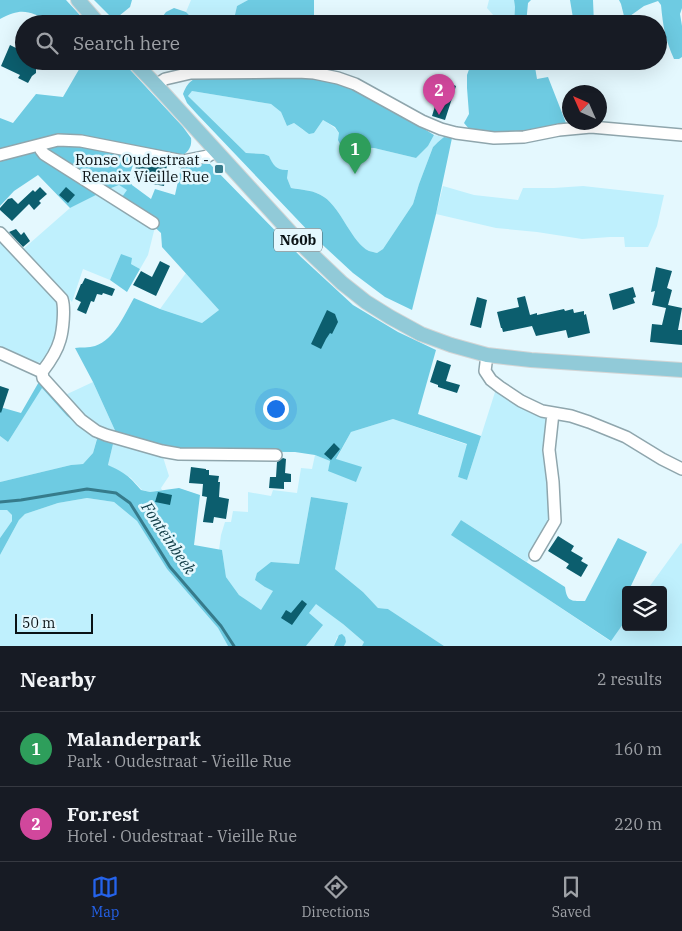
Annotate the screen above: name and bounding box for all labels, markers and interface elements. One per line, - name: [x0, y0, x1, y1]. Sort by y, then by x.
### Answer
- search box: [15, 15, 667, 70]
- icon: search: [33, 29, 61, 57]
- text: Search here: [73, 31, 180, 55]
- pin: 2: [423, 74, 455, 115]
- north arrow: [562, 85, 607, 130]
- pin: 1: [339, 133, 371, 174]
- place label: Ronse Oudestraat - Renaix Vieille Rue: [75, 150, 209, 186]
- marker: Ronse Oudestraat - Renaix Vieille Rue: [213, 163, 225, 175]
- road number: N60b: [274, 228, 322, 252]
- your location: [263, 396, 289, 422]
- water label: Fonteinbeek: [137, 497, 201, 579]
- map controls: [622, 586, 667, 631]
- button: layers: [622, 586, 667, 631]
- scale bar: [15, 611, 92, 634]
- text: 50 m: [22, 614, 55, 632]
- text: Nearby: [20, 665, 96, 693]
- text: 2 results: [597, 669, 662, 689]
- text: Malanderpark: [67, 727, 201, 751]
- text: 1: [31, 739, 41, 759]
- text: 160 m: [614, 739, 662, 759]
- text: Park · Oudestraat - Vieille Rue: [67, 751, 291, 771]
- text: For.rest: [67, 802, 139, 826]
- text: 2: [31, 814, 41, 834]
- text: 220 m: [614, 814, 662, 834]
- text: Hotel · Oudestraat - Vieille Rue: [67, 826, 297, 846]
- tab: Map: [91, 873, 119, 921]
- tab: Directions: [301, 873, 370, 921]
- tab: Saved: [552, 873, 591, 921]

